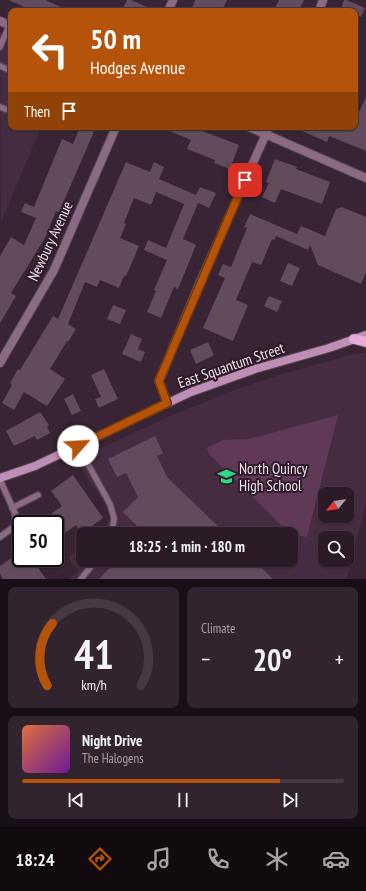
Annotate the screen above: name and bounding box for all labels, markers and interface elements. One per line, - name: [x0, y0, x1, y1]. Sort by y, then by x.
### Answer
- text: 50 m: [90, 20, 141, 57]
- icon: left: [24, 24, 76, 76]
- text: Hodges Avenue: [90, 56, 185, 79]
- icon: arrive: [58, 100, 80, 122]
- text: Then: [24, 102, 50, 121]
- pin: [228, 163, 262, 197]
- icon: arrive: [234, 169, 256, 191]
- street label: Newbury Avenue: [23, 198, 77, 284]
- street label: East Squantum Street: [175, 338, 287, 392]
- position arrow: [57, 425, 99, 467]
- place label: North Quincy High School: [239, 459, 308, 495]
- school or university icon: North Quincy High School: [216, 467, 236, 487]
- north arrow: [318, 487, 354, 523]
- map controls: [318, 487, 354, 567]
- speed limit sign: 50: [12, 515, 64, 567]
- button: search: [318, 531, 354, 567]
- text: 18:25 · 1 min · 180 m: [129, 537, 245, 556]
- text: Climate: [201, 620, 235, 637]
- text: 41: [74, 626, 113, 679]
- text: 20°: [253, 640, 292, 679]
- text: −: [201, 645, 210, 673]
- text: +: [335, 645, 344, 673]
- text: km/h: [81, 674, 106, 693]
- text: Night Drive: [82, 731, 142, 750]
- text: The Halogens: [82, 750, 144, 767]
- icon: previous: [65, 789, 87, 811]
- icon: pause: [172, 789, 194, 811]
- icon: next: [279, 789, 301, 811]
- icon: directions: [86, 845, 114, 873]
- icon: music: [145, 845, 173, 873]
- icon: phone: [204, 845, 232, 873]
- icon: climate: [263, 845, 291, 873]
- icon: car: [322, 845, 350, 873]
- text: 18:24: [16, 848, 55, 871]

